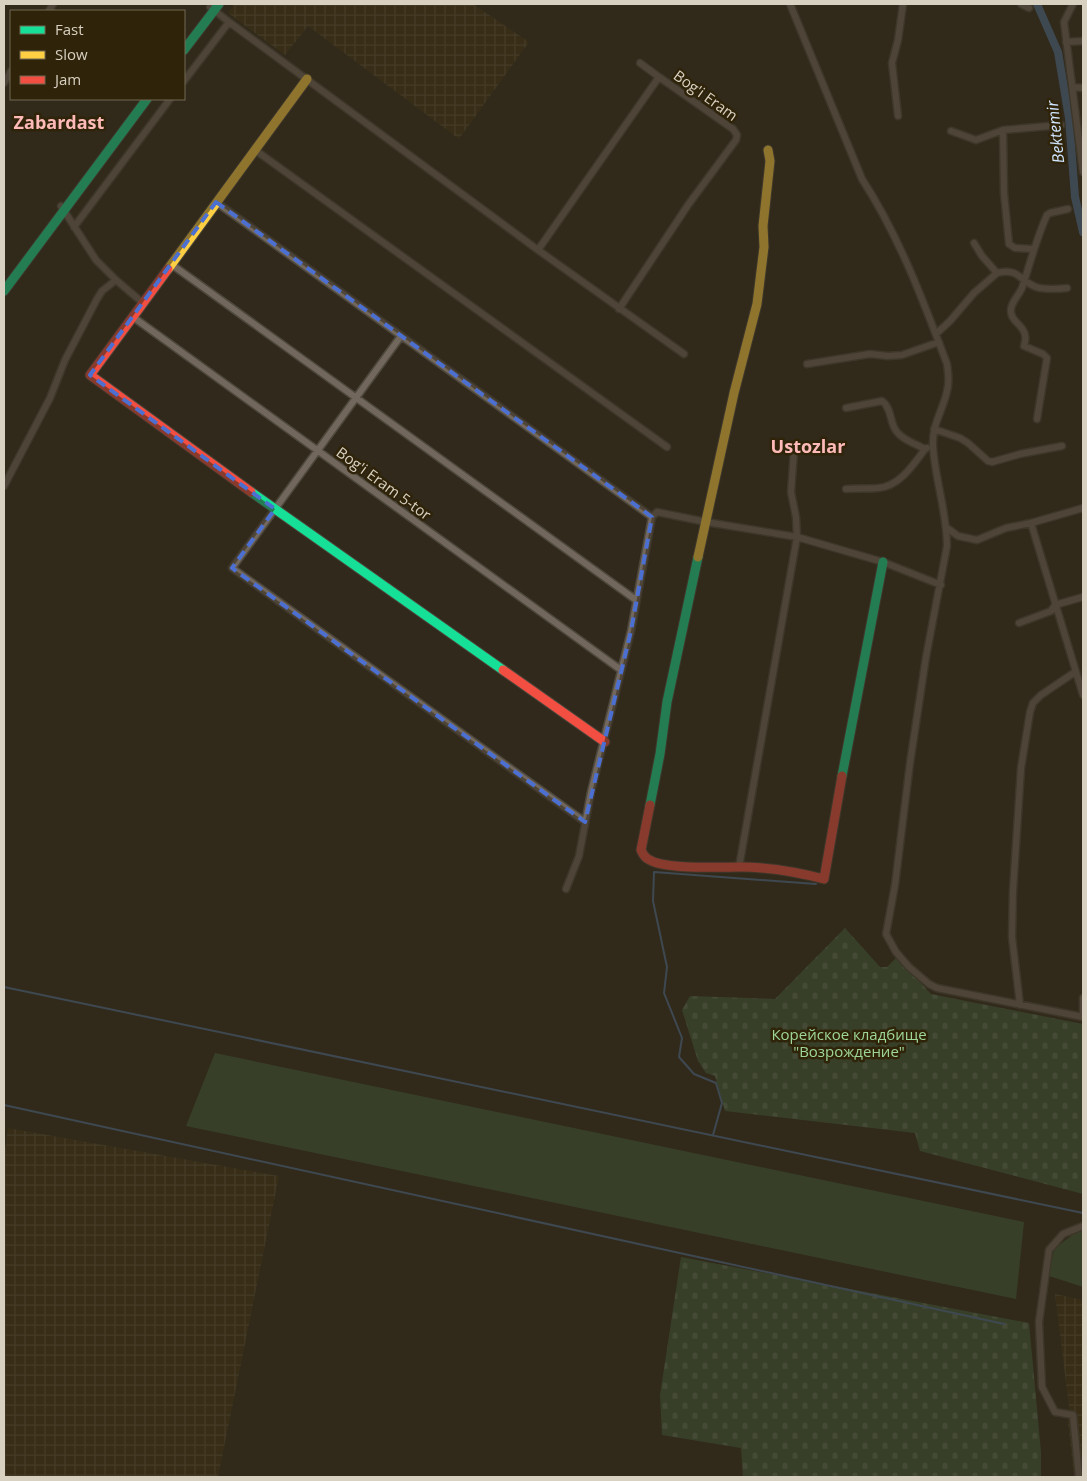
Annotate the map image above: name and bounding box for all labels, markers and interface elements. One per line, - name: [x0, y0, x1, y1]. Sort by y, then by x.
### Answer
- legend: [10, 10, 185, 100]
- text: Fast: [55, 19, 84, 39]
- text: Slow: [55, 44, 88, 64]
- street label: Bog'i Eram: [670, 65, 742, 125]
- text: Jam: [53, 69, 81, 89]
- water label: Bektemir: [1041, 99, 1069, 164]
- district label: Zabardast: [14, 110, 105, 134]
- district label: Ustozlar: [771, 434, 845, 458]
- street label: Bog'i Eram 5-tor: [333, 442, 435, 524]
- park label: Корейское кладбище "Возрождение": [771, 1024, 927, 1061]

